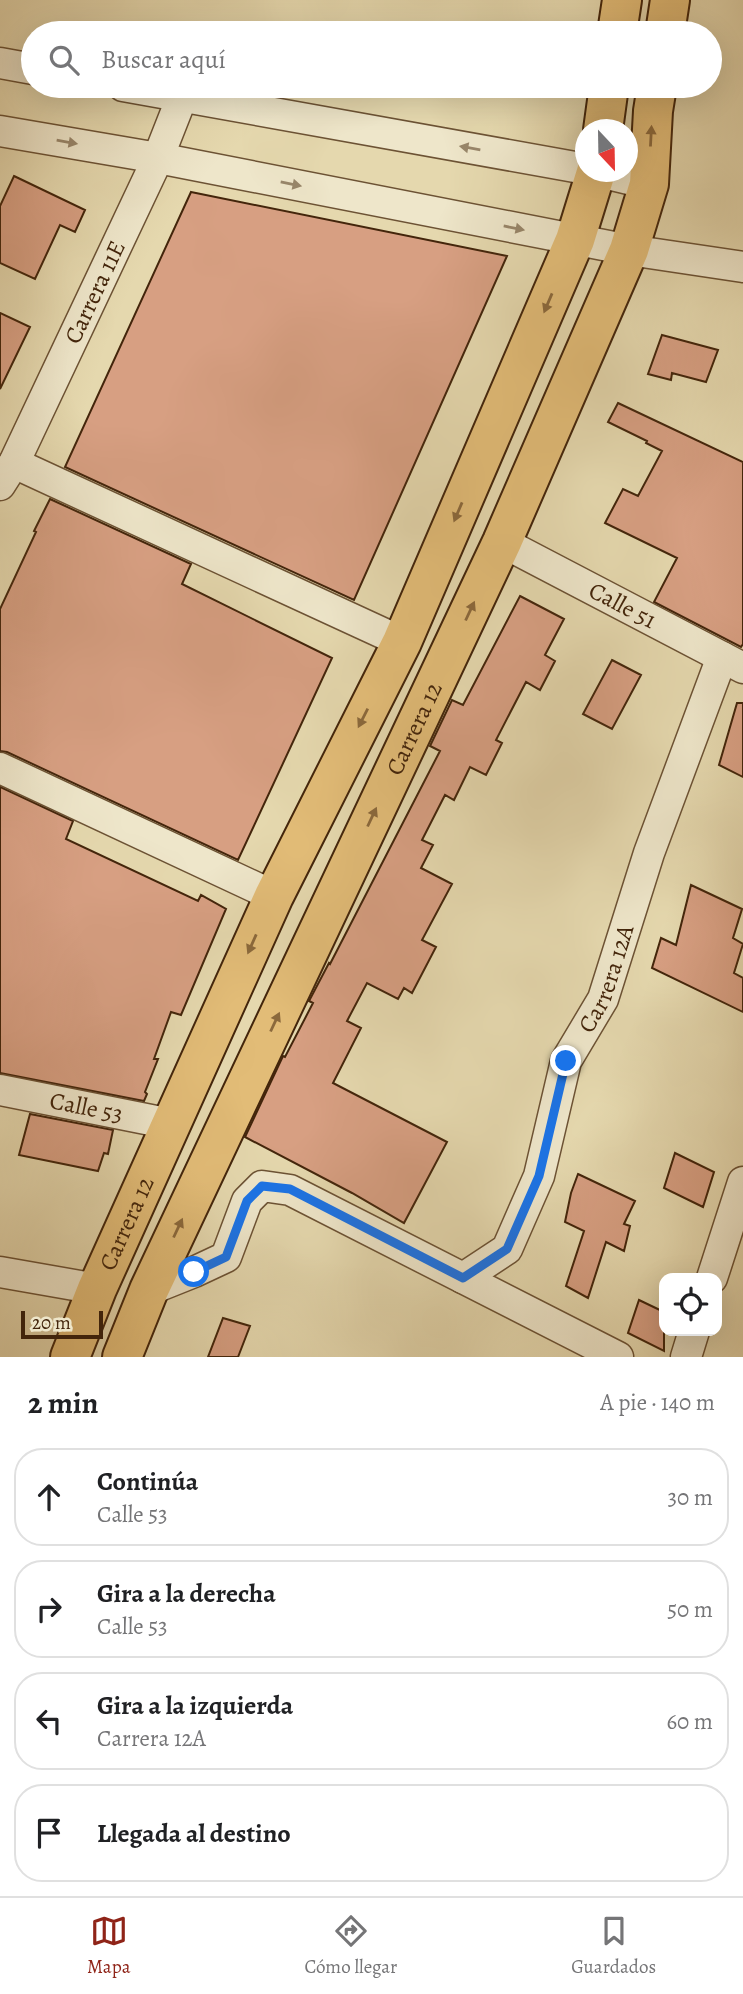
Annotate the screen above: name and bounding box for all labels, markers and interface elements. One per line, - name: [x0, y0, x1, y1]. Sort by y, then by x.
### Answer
- search box: [21, 21, 722, 98]
- icon: search: [45, 41, 83, 79]
- text: Buscar aquí: [101, 42, 226, 77]
- north arrow: [575, 119, 638, 182]
- one-way arrow: [646, 125, 657, 147]
- one-way arrow: [56, 137, 78, 148]
- one-way arrow: [459, 142, 481, 153]
- one-way arrow: [280, 179, 302, 190]
- one-way arrow: [503, 223, 525, 234]
- street label: Carrera 11E: [57, 235, 133, 349]
- one-way arrow: [542, 292, 553, 313]
- one-way arrow: [452, 501, 463, 522]
- street label: Calle 51: [583, 574, 662, 636]
- one-way arrow: [464, 601, 475, 621]
- street label: Carrera 12: [378, 677, 450, 781]
- one-way arrow: [358, 708, 369, 728]
- one-way arrow: [367, 807, 378, 827]
- street label: Carrera 12A: [571, 920, 642, 1039]
- one-way arrow: [246, 934, 257, 955]
- one-way arrow: [270, 1012, 281, 1033]
- route end: [550, 1045, 581, 1076]
- street label: Calle 53: [47, 1084, 126, 1130]
- street label: Carrera 12: [91, 1171, 162, 1276]
- one-way arrow: [172, 1218, 184, 1238]
- route start: [178, 1256, 209, 1287]
- map controls: [659, 1273, 722, 1336]
- button: locate: [659, 1273, 722, 1336]
- scale bar: [21, 1308, 103, 1340]
- text: 20 m: [32, 1310, 71, 1336]
- text: 2 min: [28, 1383, 98, 1423]
- text: A pie · 140 m: [600, 1387, 715, 1418]
- text: Continúa: [97, 1464, 198, 1499]
- icon: ahead: [30, 1478, 68, 1516]
- text: 30 m: [667, 1482, 713, 1513]
- text: Calle 53: [97, 1499, 168, 1530]
- text: Gira a la derecha: [97, 1576, 276, 1611]
- icon: right: [30, 1590, 68, 1628]
- text: 50 m: [667, 1594, 713, 1625]
- text: Calle 53: [97, 1611, 168, 1642]
- text: Gira a la izquierda: [97, 1688, 293, 1723]
- icon: left: [30, 1702, 68, 1740]
- text: 60 m: [666, 1706, 713, 1737]
- text: Carrera 12A: [97, 1723, 206, 1754]
- icon: arrive: [30, 1814, 68, 1852]
- text: Llegada al destino: [97, 1816, 291, 1851]
- tab: Mapa: [87, 1912, 131, 1980]
- tab: Cómo llegar: [304, 1912, 397, 1980]
- tab: Guardados: [571, 1912, 656, 1980]

